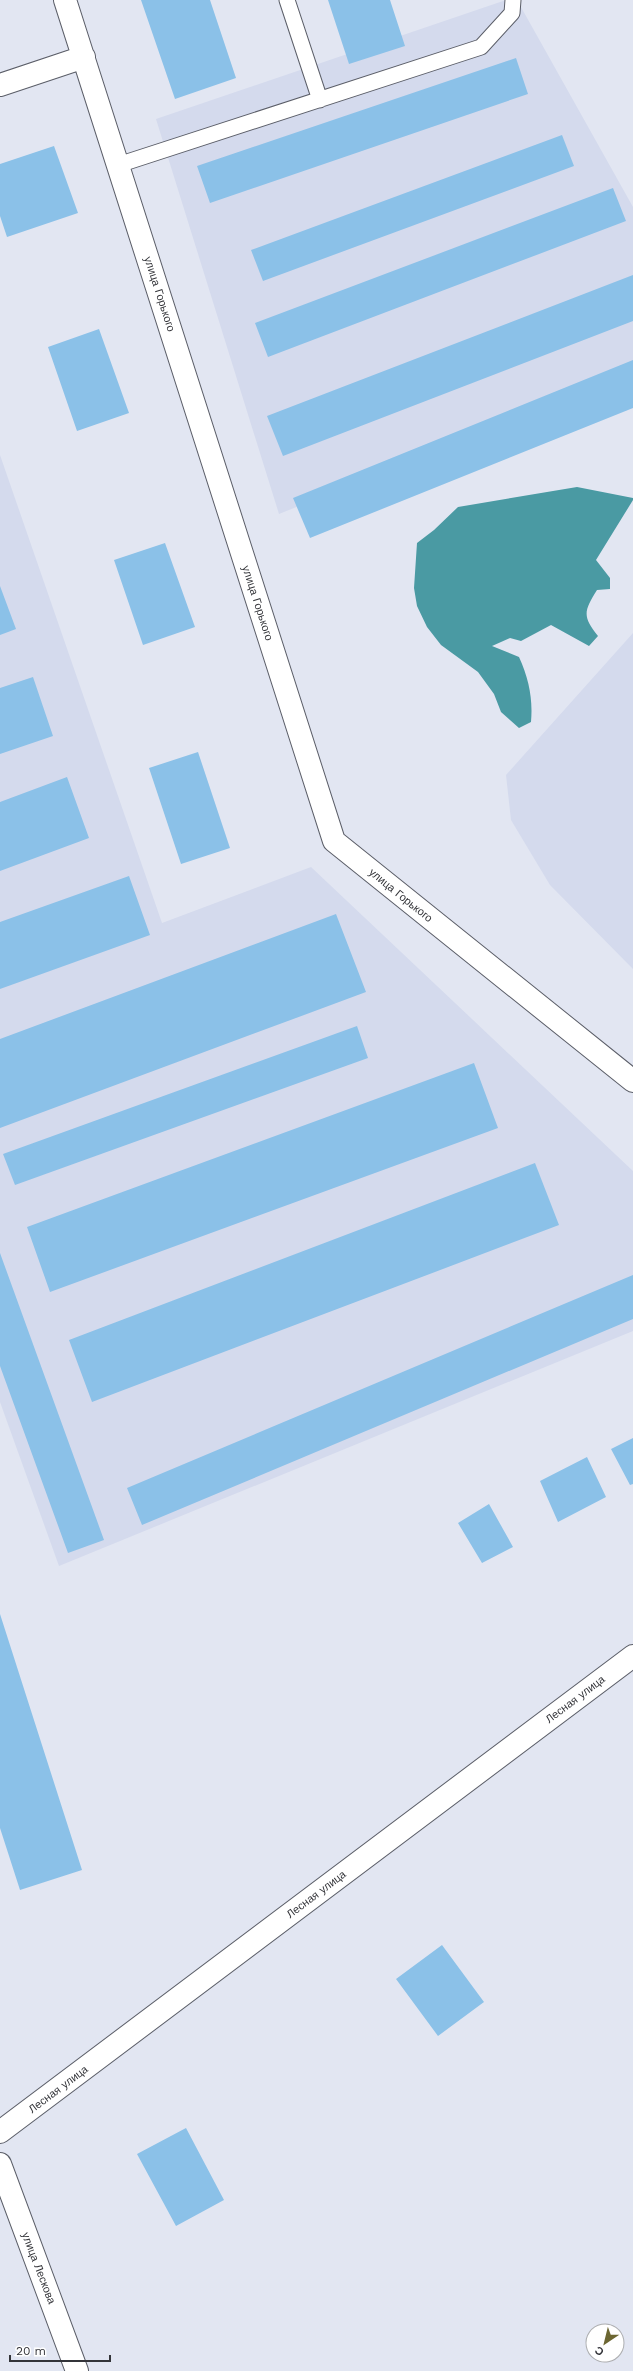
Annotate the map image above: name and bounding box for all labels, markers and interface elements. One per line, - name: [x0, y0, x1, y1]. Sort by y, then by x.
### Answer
- street label: улица Горького: [141, 255, 178, 333]
- street label: улица Горького: [239, 564, 276, 642]
- street label: улица Горького: [366, 866, 435, 925]
- street label: Лесная улица: [543, 1672, 608, 1726]
- street label: Лесная улица: [284, 1867, 349, 1921]
- street label: Лесная улица: [26, 2062, 91, 2116]
- street label: улица Лескова: [19, 2231, 58, 2307]
- north arrow: [585, 2323, 625, 2363]
- scale bar: [10, 2337, 110, 2363]
- text: С: [593, 2343, 607, 2358]
- text: 20 m: [16, 2344, 46, 2358]

